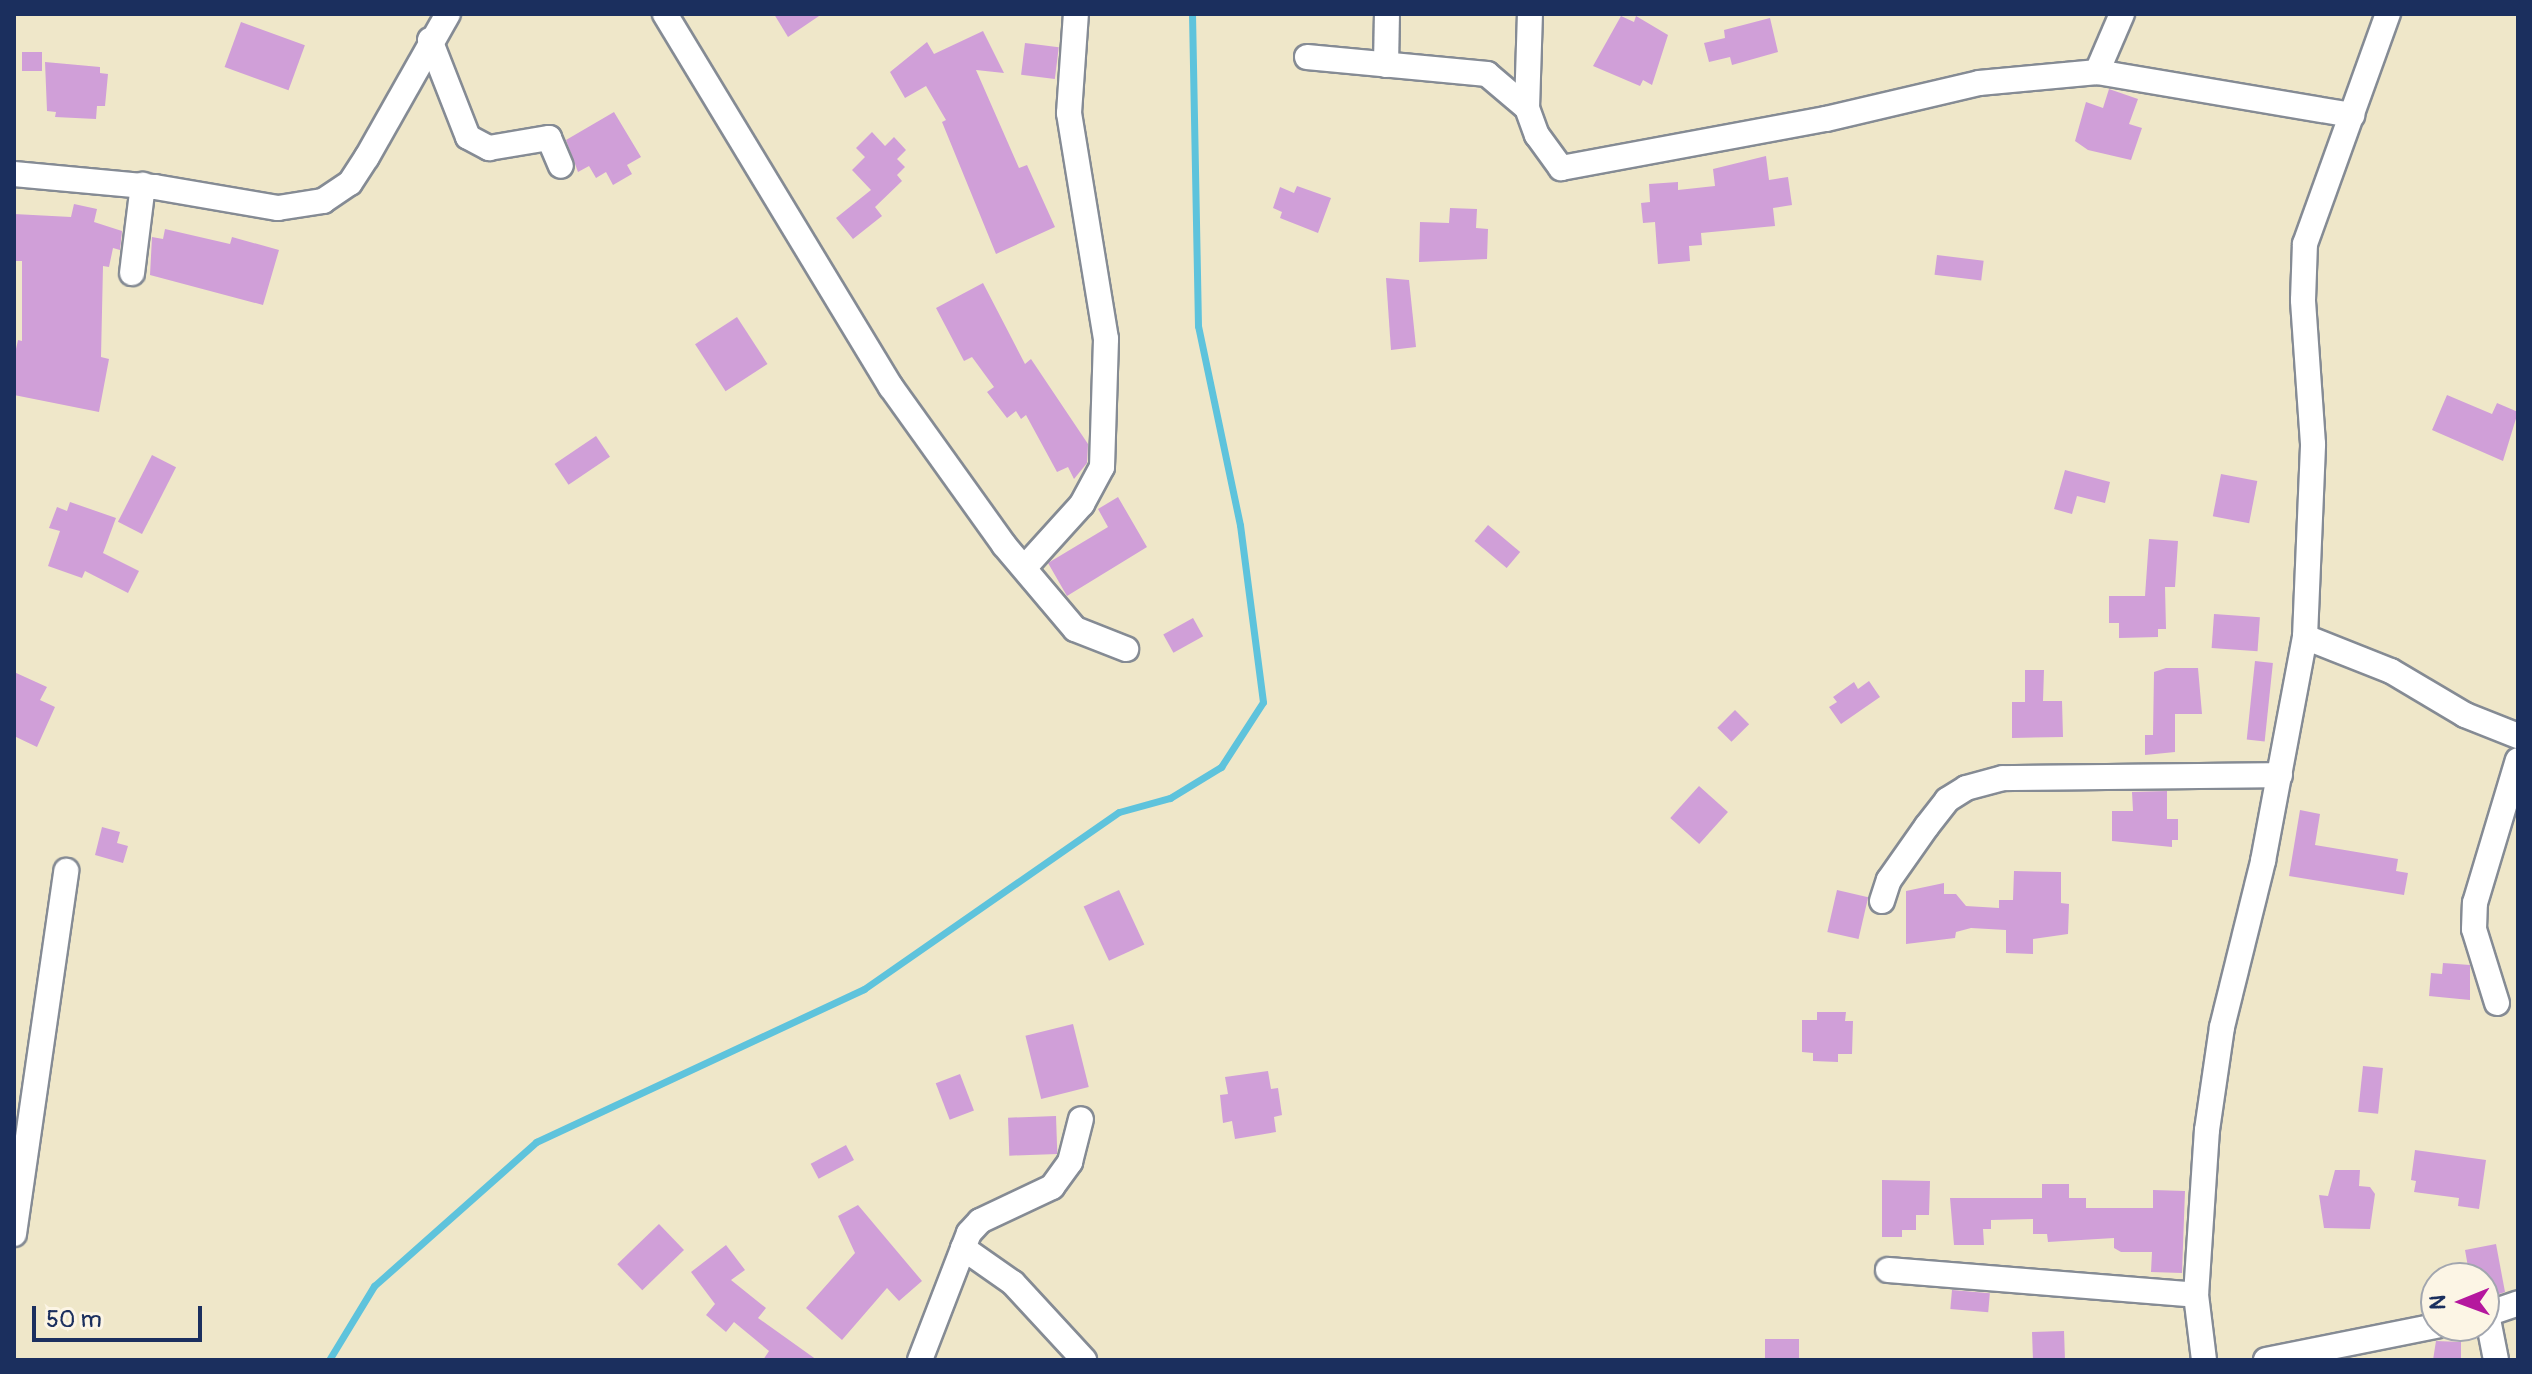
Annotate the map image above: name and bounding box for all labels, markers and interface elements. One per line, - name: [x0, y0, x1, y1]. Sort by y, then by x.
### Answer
- north arrow: [2420, 1262, 2500, 1342]
- scale bar: [36, 1290, 206, 1340]
- text: N: [2424, 1295, 2452, 1310]
- text: 50 m: [46, 1305, 102, 1334]

